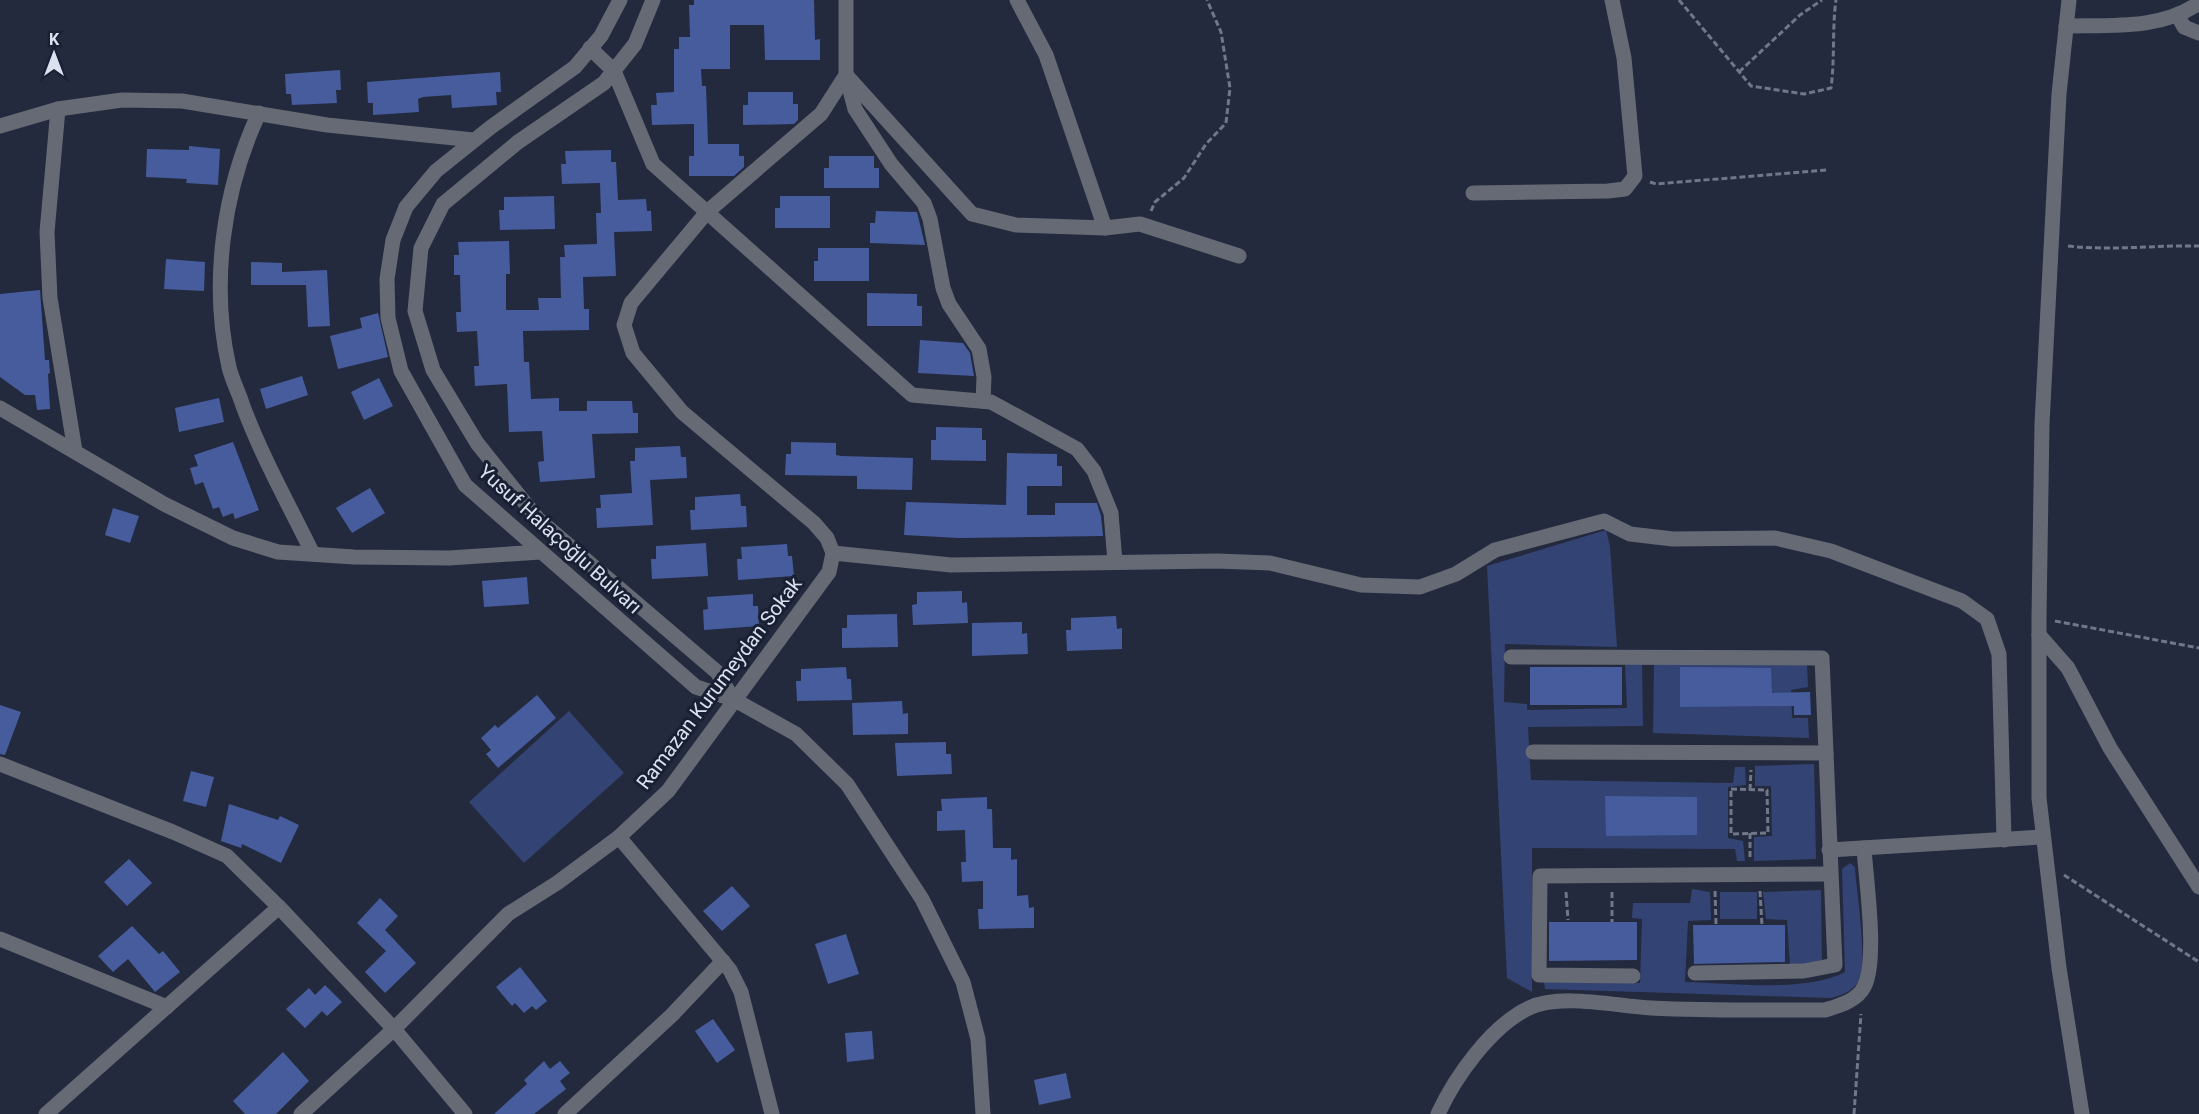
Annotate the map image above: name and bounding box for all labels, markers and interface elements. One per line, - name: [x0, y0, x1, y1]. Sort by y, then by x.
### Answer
- north arrow: [24, 24, 84, 84]
- text: K: [49, 30, 60, 49]
- street label: Yusuf Halaçoğlu Bulvarı: [473, 459, 647, 619]
- street label: Ramazan Kurumeydan Sokak: [631, 571, 807, 794]

